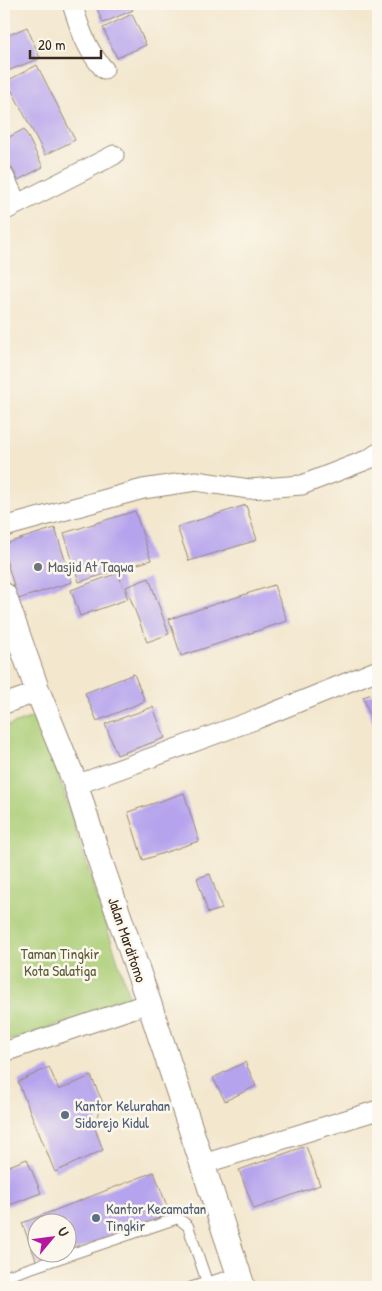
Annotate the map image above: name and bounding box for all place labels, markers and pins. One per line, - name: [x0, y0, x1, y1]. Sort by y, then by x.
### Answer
- place label: Masjid At Taqwa: [48, 556, 133, 577]
- marker: Masjid At Taqwa: [32, 561, 44, 573]
- place label: Kantor Kelurahan Sidorejo Kidul: [75, 1095, 171, 1133]
- marker: Kantor Kelurahan Sidorejo Kidul: [59, 1109, 71, 1121]
- place label: Kantor Kecamatan Tingkir: [106, 1198, 207, 1236]
- marker: Kantor Kecamatan Tingkir: [90, 1212, 102, 1224]

